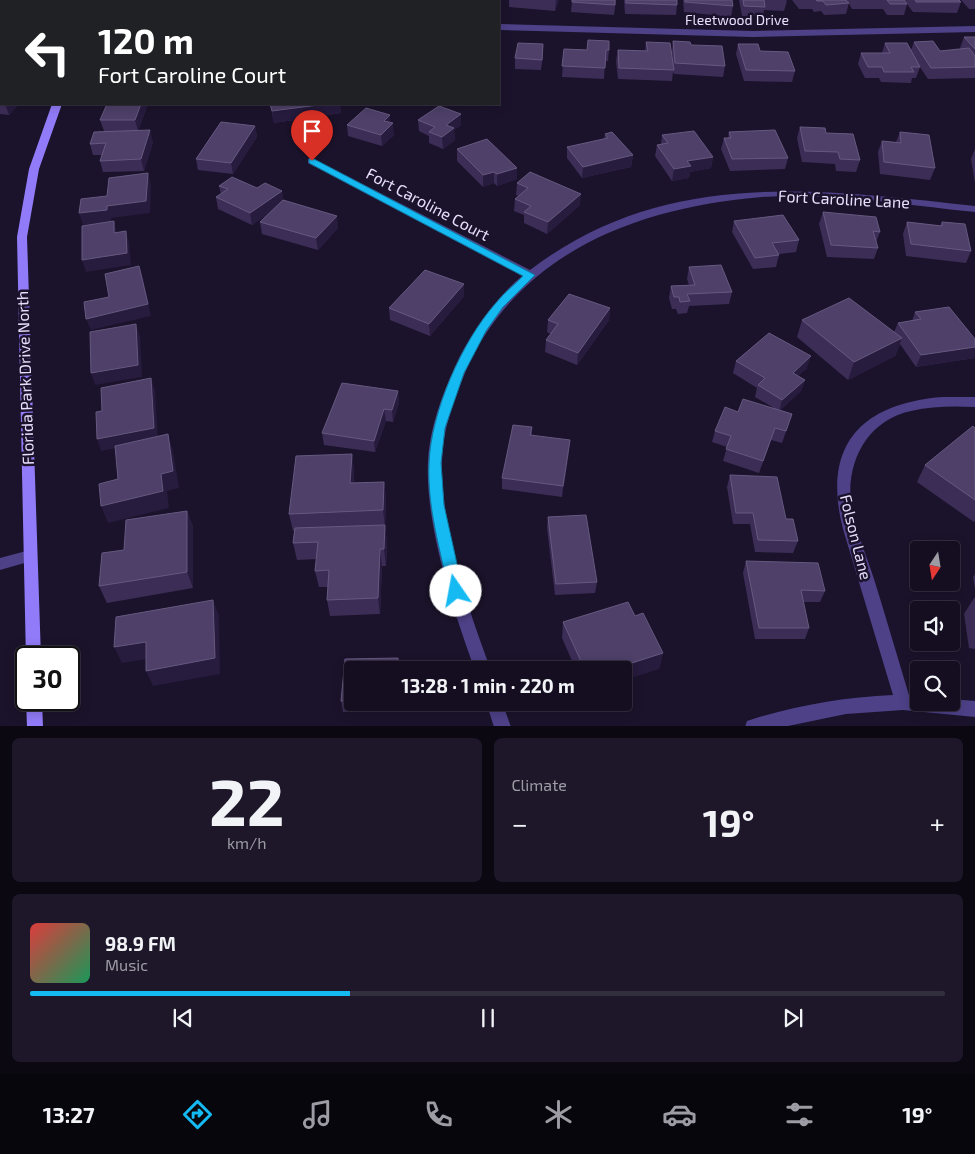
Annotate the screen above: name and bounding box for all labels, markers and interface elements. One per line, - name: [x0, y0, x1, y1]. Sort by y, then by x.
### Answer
- street label: Fleetwood Drive: [685, 11, 789, 28]
- text: 120 m: [98, 19, 194, 61]
- icon: left: [15, 20, 80, 85]
- text: Fort Caroline Court: [98, 61, 286, 87]
- pin: [291, 110, 333, 161]
- icon: arrive: [298, 117, 326, 145]
- street label: Fort Caroline Court: [363, 163, 493, 244]
- street label: Fort Caroline Lane: [778, 186, 910, 211]
- street label: Florida Park Drive North: [12, 291, 37, 465]
- street label: Folson Lane: [837, 492, 876, 581]
- north arrow: [910, 541, 960, 591]
- map controls: [910, 541, 960, 711]
- position arrow: [429, 564, 481, 616]
- button: sound: [910, 601, 960, 651]
- speed limit sign: 30: [15, 646, 80, 711]
- button: search: [910, 661, 960, 711]
- text: 13:28 · 1 min · 220 m: [401, 674, 575, 697]
- text: 22: [209, 761, 285, 839]
- text: Climate: [512, 775, 567, 794]
- text: 19°: [703, 799, 755, 845]
- text: −: [512, 806, 528, 840]
- text: +: [930, 806, 945, 840]
- text: km/h: [227, 833, 267, 852]
- text: 98.9 FM: [105, 932, 176, 955]
- text: Music: [105, 955, 148, 974]
- icon: previous: [169, 1004, 197, 1032]
- icon: pause: [474, 1004, 502, 1032]
- icon: next: [779, 1004, 807, 1032]
- icon: directions: [180, 1097, 215, 1132]
- icon: music: [300, 1097, 335, 1132]
- icon: phone: [421, 1097, 456, 1132]
- icon: climate: [541, 1097, 576, 1132]
- icon: car: [662, 1097, 697, 1132]
- icon: filters: [782, 1097, 817, 1132]
- text: 13:27: [43, 1101, 95, 1127]
- text: 19°: [902, 1101, 932, 1127]

